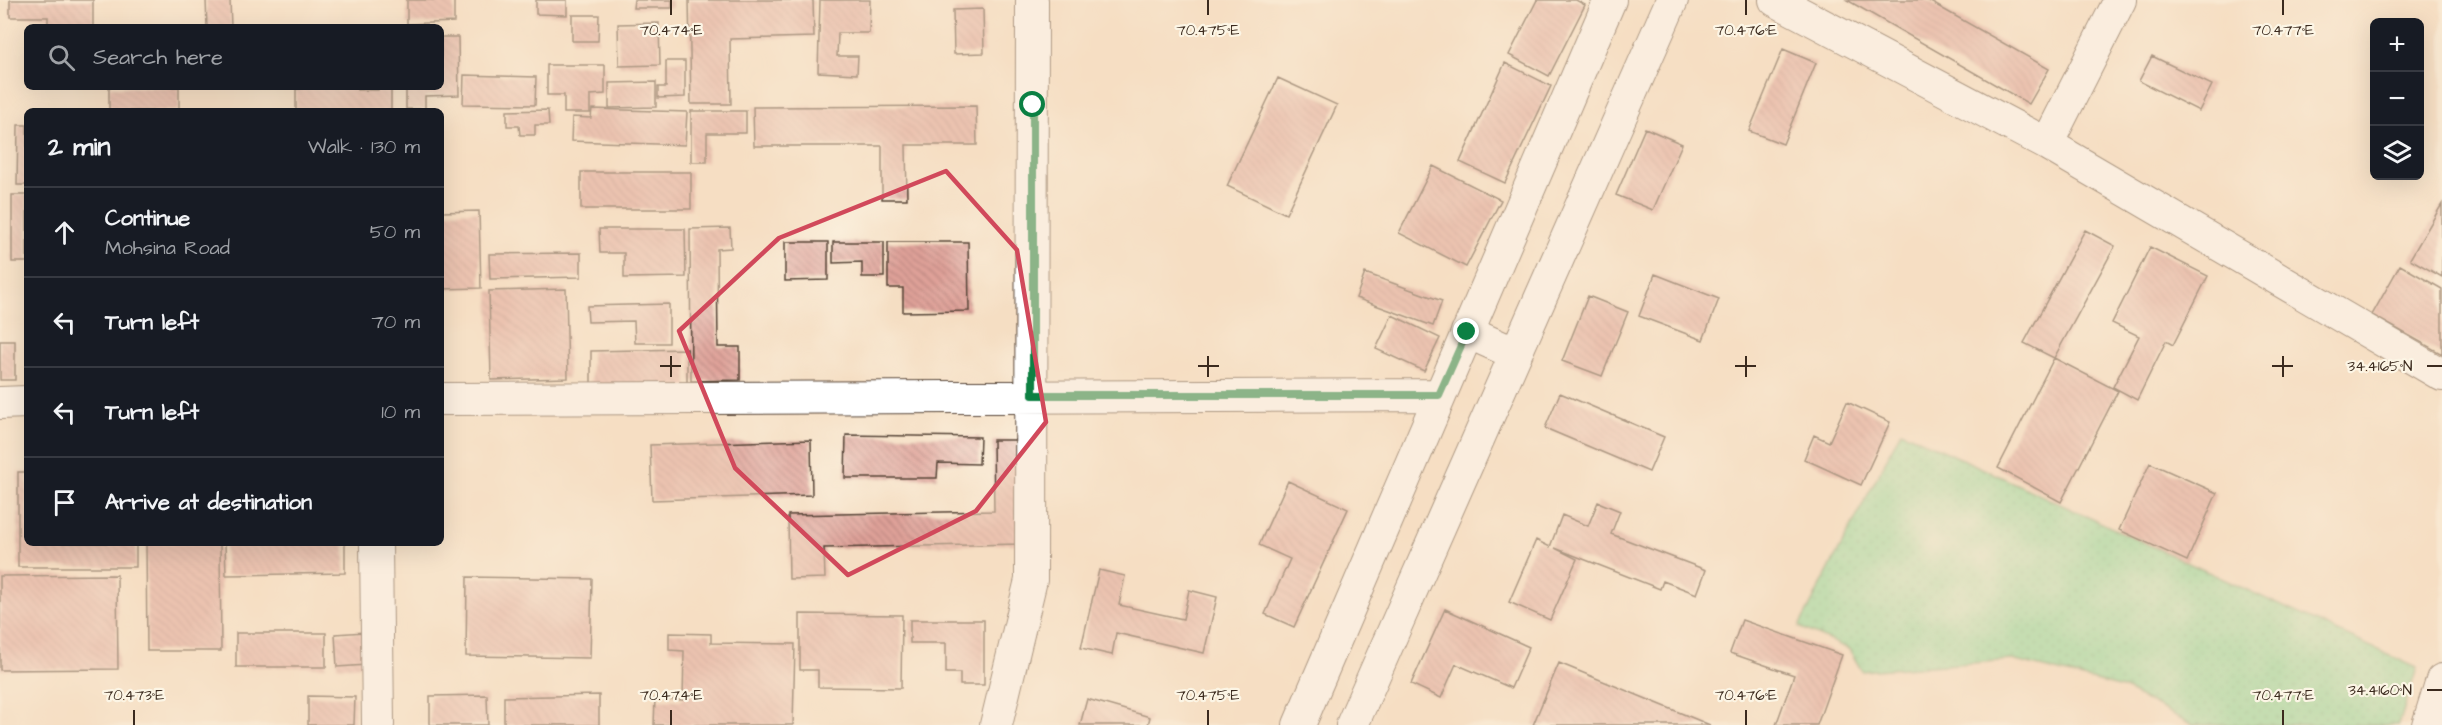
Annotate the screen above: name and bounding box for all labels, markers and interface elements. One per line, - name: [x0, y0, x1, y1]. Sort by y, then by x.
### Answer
- map controls: [2370, 18, 2424, 180]
- button: +: [2370, 18, 2424, 72]
- text: 70.474°E: [640, 20, 702, 41]
- text: 70.475°E: [1176, 20, 1240, 41]
- text: 70.476°E: [1715, 20, 1777, 41]
- text: 70.477°E: [2252, 20, 2314, 41]
- search box: [24, 24, 444, 90]
- icon: search: [45, 41, 78, 74]
- text: Search here: [93, 42, 223, 73]
- button: −: [2370, 72, 2424, 126]
- route start: [1019, 91, 1045, 117]
- button: layers: [2370, 126, 2424, 180]
- text: 2 min: [48, 129, 110, 165]
- text: Walk · 130 m: [308, 133, 420, 161]
- text: Continue: [105, 203, 190, 234]
- icon: ahead: [48, 216, 81, 249]
- text: 50 m: [370, 218, 420, 246]
- text: Mohsina Road: [105, 234, 230, 262]
- icon: left: [48, 306, 81, 339]
- text: Turn left: [105, 307, 199, 338]
- text: 70 m: [372, 308, 420, 336]
- route end: [1453, 318, 1479, 344]
- text: 34.4165°N: [2348, 356, 2412, 377]
- icon: left: [48, 396, 81, 429]
- text: Turn left: [105, 397, 199, 428]
- text: 10 m: [381, 398, 420, 426]
- icon: arrive: [48, 486, 81, 519]
- text: Arrive at destination: [105, 487, 312, 518]
- text: 34.4160°N: [2348, 680, 2412, 701]
- text: 70.473°E: [104, 685, 164, 706]
- text: 70.474°E: [640, 685, 702, 706]
- text: 70.475°E: [1176, 685, 1240, 706]
- text: 70.476°E: [1715, 685, 1777, 706]
- text: 70.477°E: [2252, 685, 2314, 706]

